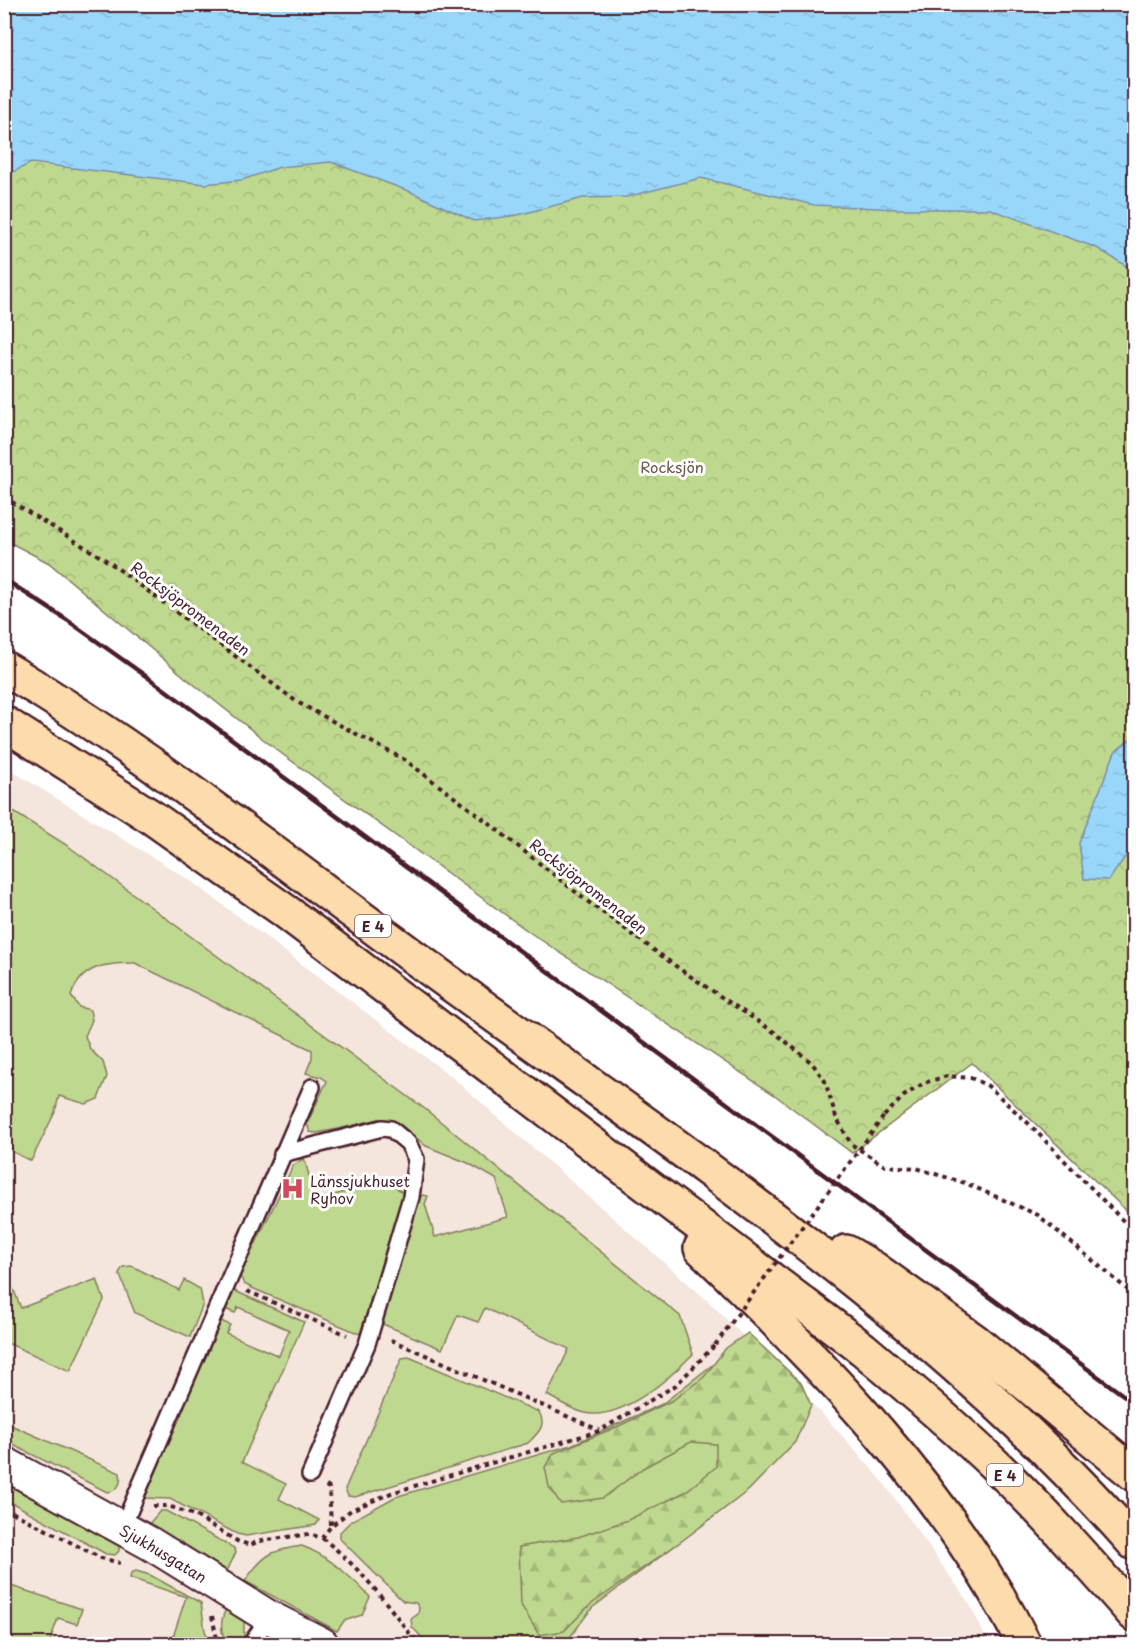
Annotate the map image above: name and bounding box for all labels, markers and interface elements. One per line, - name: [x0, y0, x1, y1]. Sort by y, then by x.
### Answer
- park label: Rocksjön: [640, 455, 704, 478]
- street label: Rocksjöpromenaden: [126, 555, 256, 661]
- street label: Rocksjöpromenaden: [525, 833, 653, 939]
- road number: E 4: [355, 915, 391, 937]
- place label: Länssjukhuset Ryhov: [310, 1169, 410, 1209]
- hospital icon: Länssjukhuset Ryhov: [279, 1176, 305, 1202]
- road number: E 4: [987, 1464, 1023, 1486]
- street label: Sjukhusgatan: [116, 1517, 212, 1588]

